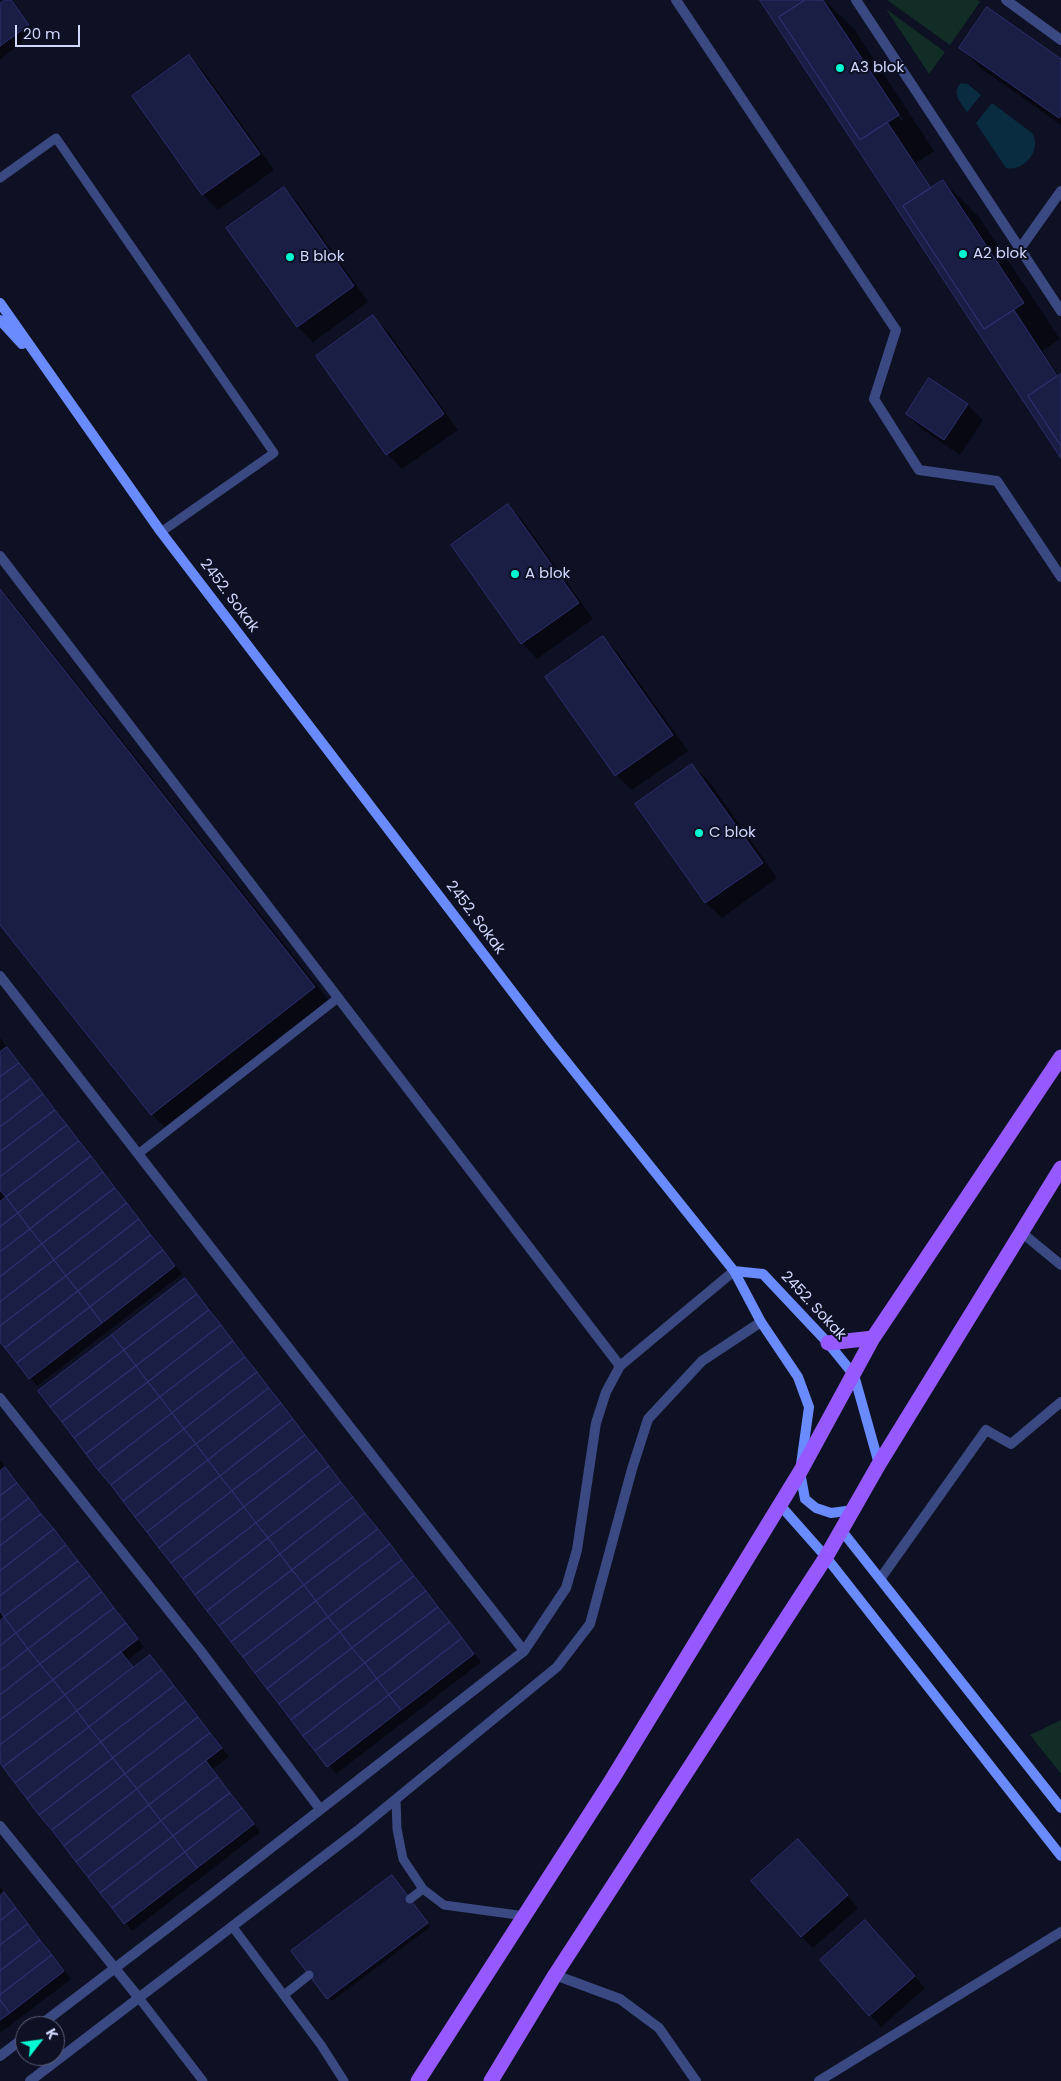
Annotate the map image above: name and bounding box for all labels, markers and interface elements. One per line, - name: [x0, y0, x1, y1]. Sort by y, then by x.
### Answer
- scale bar: [18, 15, 82, 47]
- text: 20 m: [23, 23, 61, 44]
- place label: A3 blok: [850, 59, 904, 77]
- marker: A3 blok: [834, 62, 846, 74]
- place label: A2 blok: [973, 245, 1027, 263]
- place label: B blok: [300, 248, 344, 266]
- marker: A2 blok: [957, 248, 969, 260]
- marker: B blok: [284, 251, 296, 263]
- street label: 2452. Sokak: [196, 556, 262, 636]
- place label: A blok: [525, 565, 570, 583]
- marker: A blok: [509, 568, 521, 580]
- place label: C blok: [709, 824, 756, 842]
- marker: C blok: [693, 827, 705, 839]
- street label: 2452. Sokak: [442, 878, 508, 958]
- street label: 2452. Sokak: [777, 1268, 849, 1344]
- north arrow: [15, 2016, 65, 2066]
- text: K: [41, 2025, 63, 2043]

